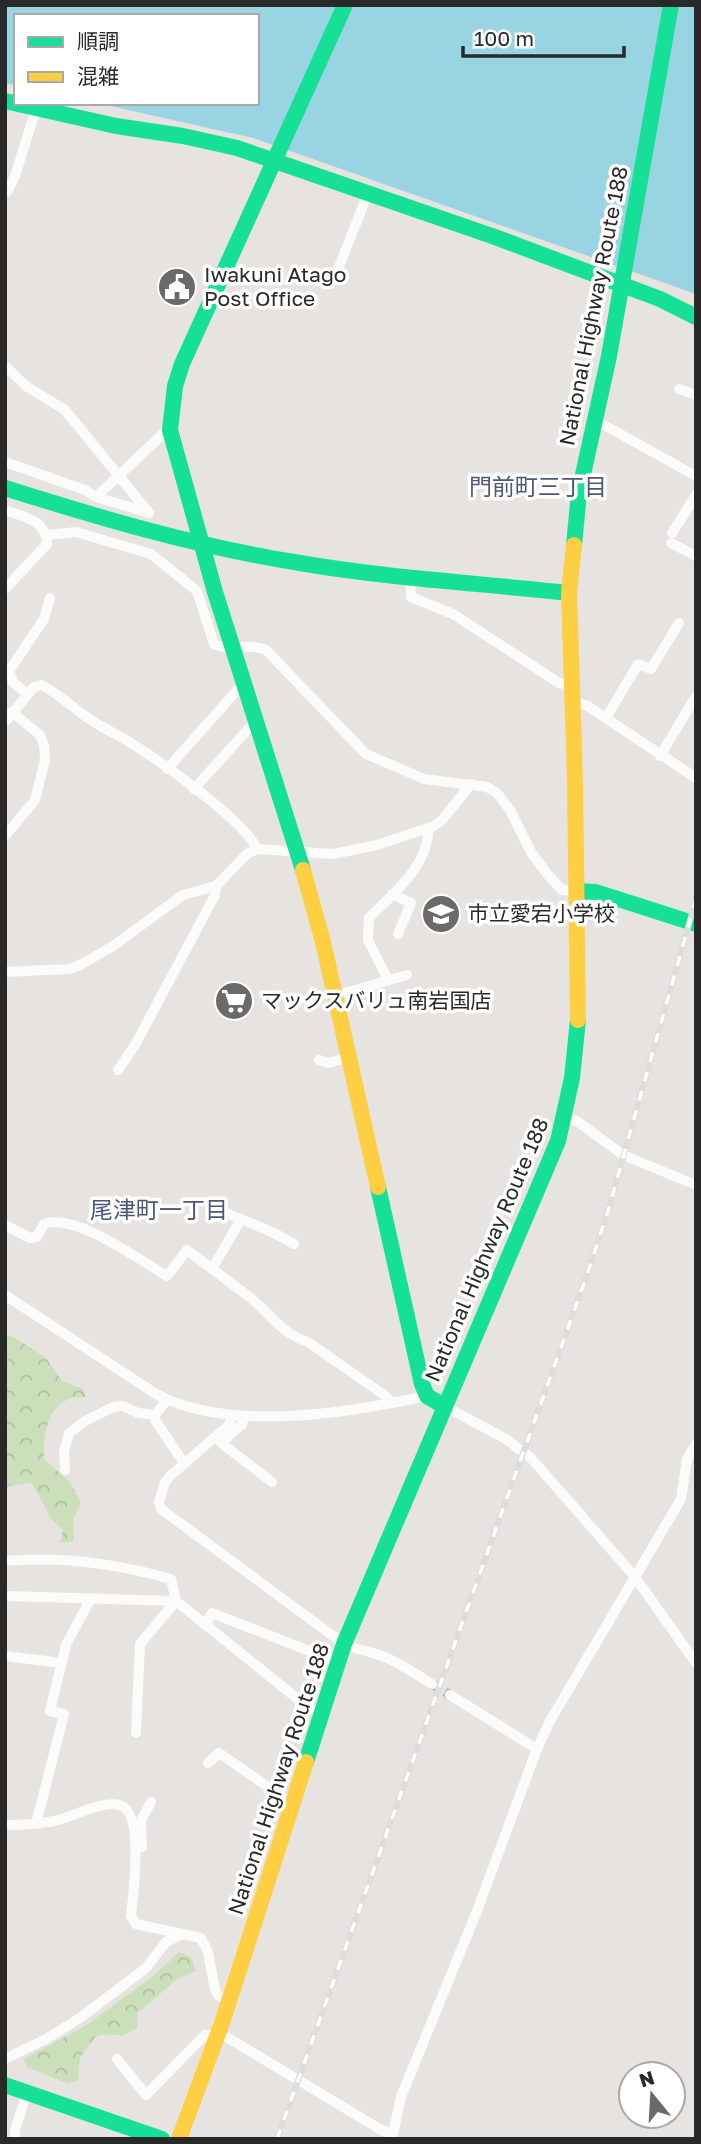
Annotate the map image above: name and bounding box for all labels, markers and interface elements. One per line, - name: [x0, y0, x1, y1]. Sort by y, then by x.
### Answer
- legend: [14, 14, 259, 105]
- scale bar: [463, 14, 624, 58]
- text: 100 m: [474, 25, 534, 51]
- text: 順調: [77, 28, 119, 54]
- text: 混雑: [77, 63, 119, 89]
- street label: National Highway Route 188: [553, 164, 633, 448]
- place label: Iwakuni Atago Post Office: [204, 261, 346, 311]
- public building icon: Iwakuni Atago Post Office: [156, 266, 198, 308]
- district label: 門前町三丁目: [469, 472, 607, 500]
- school or university icon: 市立愛宕小学校: [420, 893, 462, 935]
- place label: 市立愛宕小学校: [468, 900, 615, 926]
- supermarket icon: マックスバリュ南岩国店: [213, 980, 255, 1022]
- place label: マックスバリュ南岩国店: [261, 987, 491, 1013]
- street label: National Highway Route 188: [419, 1114, 554, 1386]
- district label: 尾津町一丁目: [90, 1195, 228, 1223]
- street label: National Highway Route 188: [222, 1639, 334, 1918]
- north arrow: [617, 2060, 687, 2130]
- text: N: [636, 2065, 657, 2092]

